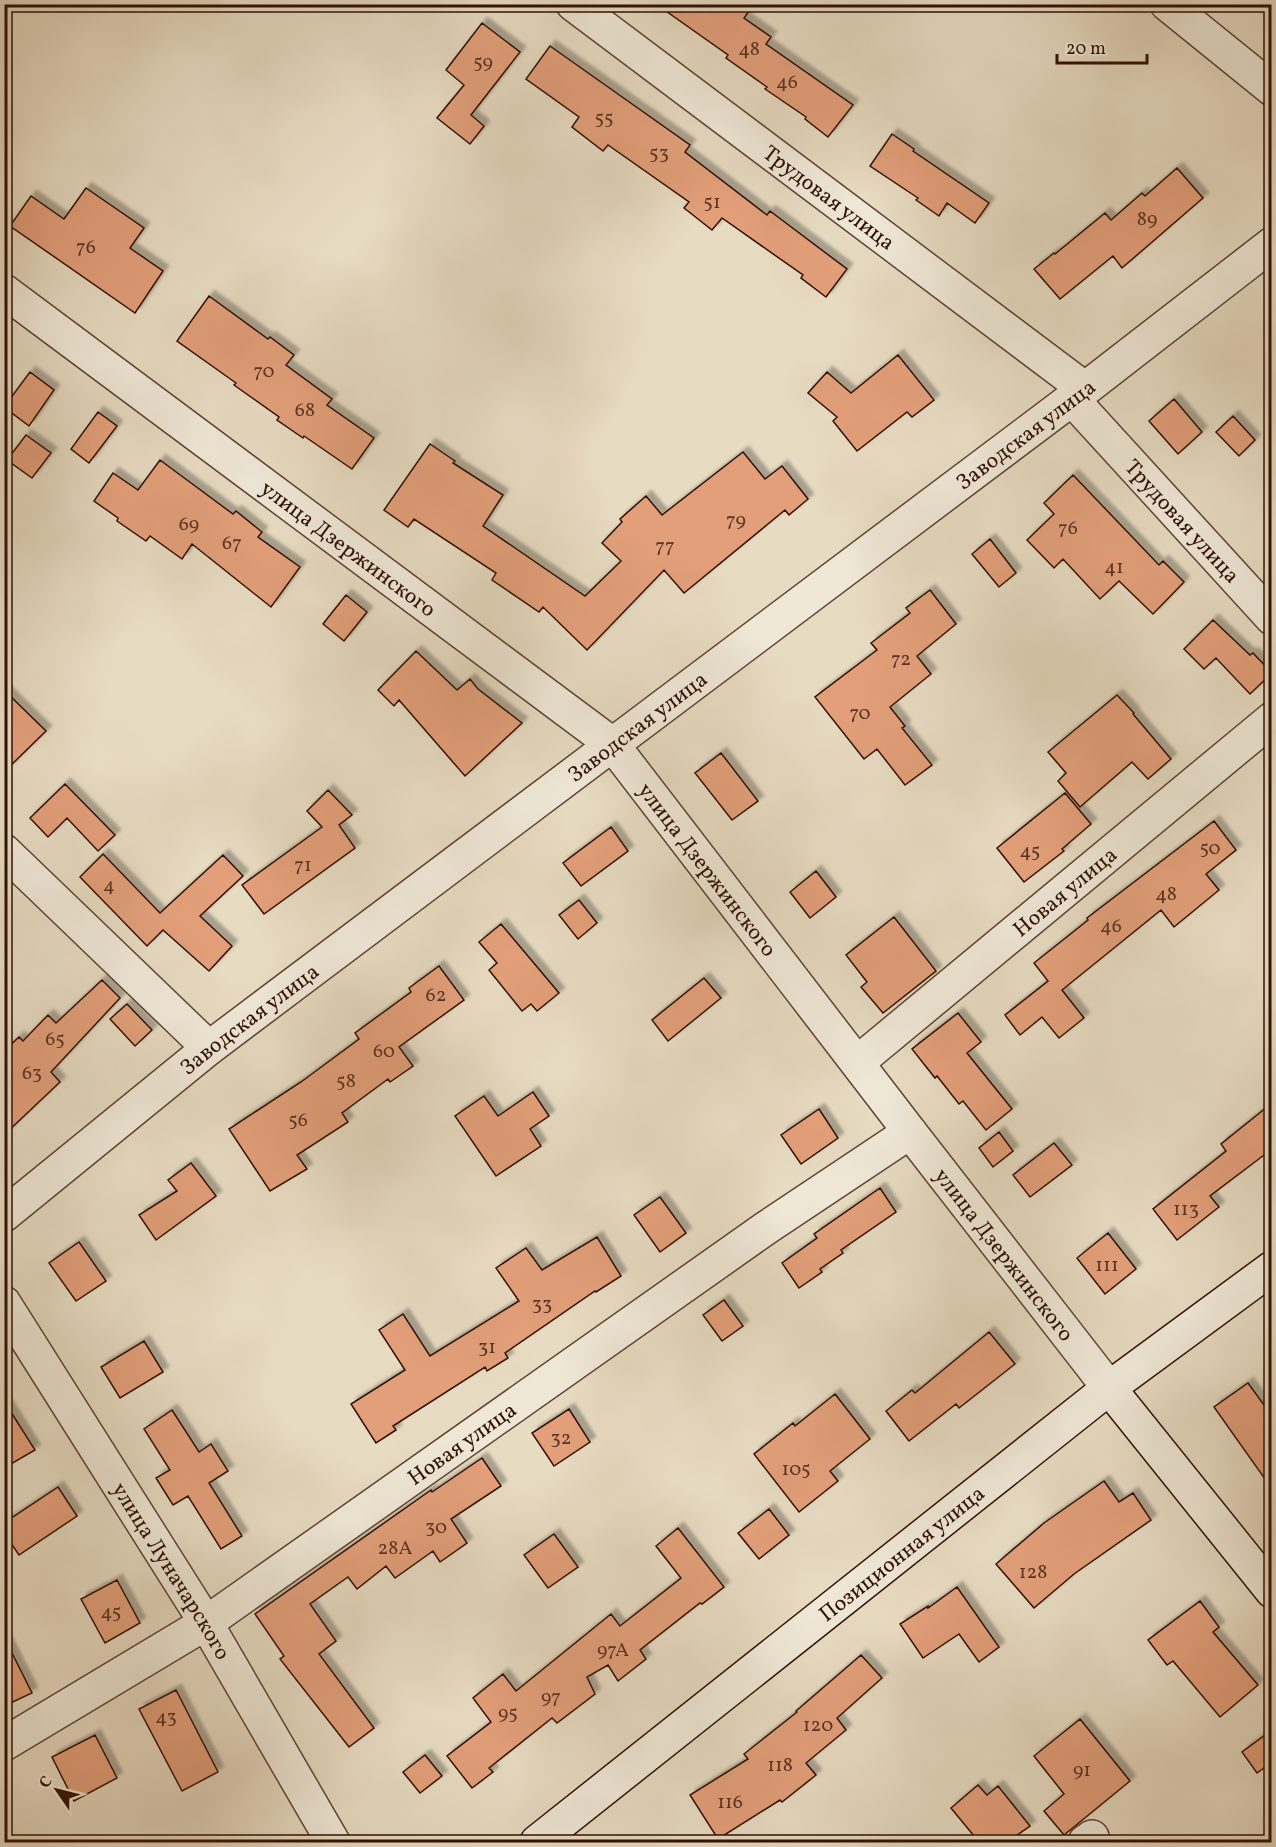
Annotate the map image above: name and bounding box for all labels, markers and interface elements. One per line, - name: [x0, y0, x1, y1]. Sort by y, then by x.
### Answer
- scale bar: [1057, 27, 1147, 65]
- house number: 48: [738, 36, 760, 64]
- text: 20 m: [1066, 37, 1106, 62]
- house number: 59: [473, 49, 493, 77]
- house number: 46: [776, 69, 798, 97]
- house number: 55: [594, 105, 614, 133]
- street label: Трудовая улица: [755, 139, 901, 259]
- house number: 53: [649, 140, 669, 168]
- house number: 51: [703, 189, 721, 217]
- house number: 89: [1137, 206, 1157, 234]
- house number: 76: [76, 234, 96, 262]
- house number: 70: [254, 358, 274, 386]
- street label: Заводская улица: [950, 373, 1103, 499]
- house number: 68: [295, 397, 315, 425]
- street label: Трудовая улица: [1116, 453, 1246, 591]
- street label: улица Дзержинского: [253, 474, 442, 626]
- house number: 79: [726, 507, 746, 535]
- house number: 69: [179, 511, 199, 539]
- house number: 76: [1058, 515, 1078, 543]
- house number: 67: [222, 530, 242, 558]
- house number: 77: [655, 533, 675, 561]
- house number: 41: [1104, 554, 1124, 582]
- house number: 72: [891, 646, 911, 674]
- street label: Заводская улица: [562, 665, 715, 791]
- house number: 70: [850, 700, 870, 728]
- street label: улица Дзержинского: [629, 777, 783, 964]
- house number: 50: [1199, 835, 1221, 863]
- house number: 45: [1020, 838, 1040, 866]
- street label: Новая улица: [1007, 841, 1125, 945]
- house number: 71: [294, 852, 312, 880]
- house number: 4: [103, 872, 115, 900]
- house number: 48: [1155, 881, 1177, 909]
- house number: 46: [1100, 913, 1122, 941]
- street label: Заводская улица: [174, 957, 327, 1084]
- house number: 62: [426, 982, 446, 1010]
- house number: 65: [45, 1026, 65, 1054]
- house number: 60: [373, 1038, 395, 1066]
- house number: 63: [22, 1060, 42, 1088]
- house number: 58: [336, 1068, 356, 1096]
- house number: 56: [288, 1107, 308, 1135]
- street label: улица Дзержинского: [926, 1162, 1080, 1349]
- house number: 113: [1173, 1196, 1199, 1224]
- house number: 111: [1095, 1252, 1119, 1280]
- house number: 33: [532, 1291, 552, 1319]
- house number: 31: [478, 1334, 496, 1362]
- street label: Новая улица: [402, 1396, 524, 1494]
- house number: 32: [551, 1425, 572, 1453]
- house number: 105: [781, 1456, 811, 1484]
- street label: улица Луначарского: [103, 1477, 237, 1666]
- street label: Позиционная улица: [813, 1479, 992, 1630]
- house number: 30: [425, 1514, 447, 1542]
- house number: 28А: [378, 1535, 412, 1563]
- house number: 128: [1019, 1559, 1047, 1587]
- house number: 45: [101, 1599, 121, 1627]
- house number: 97А: [597, 1637, 629, 1665]
- house number: 97: [541, 1684, 561, 1712]
- house number: 95: [498, 1700, 518, 1728]
- house number: 43: [155, 1704, 177, 1732]
- house number: 120: [803, 1712, 833, 1740]
- house number: 118: [767, 1752, 793, 1780]
- house number: 91: [1073, 1757, 1091, 1785]
- north arrow: [27, 1760, 87, 1820]
- text: С: [34, 1772, 58, 1793]
- house number: 116: [717, 1789, 743, 1817]

